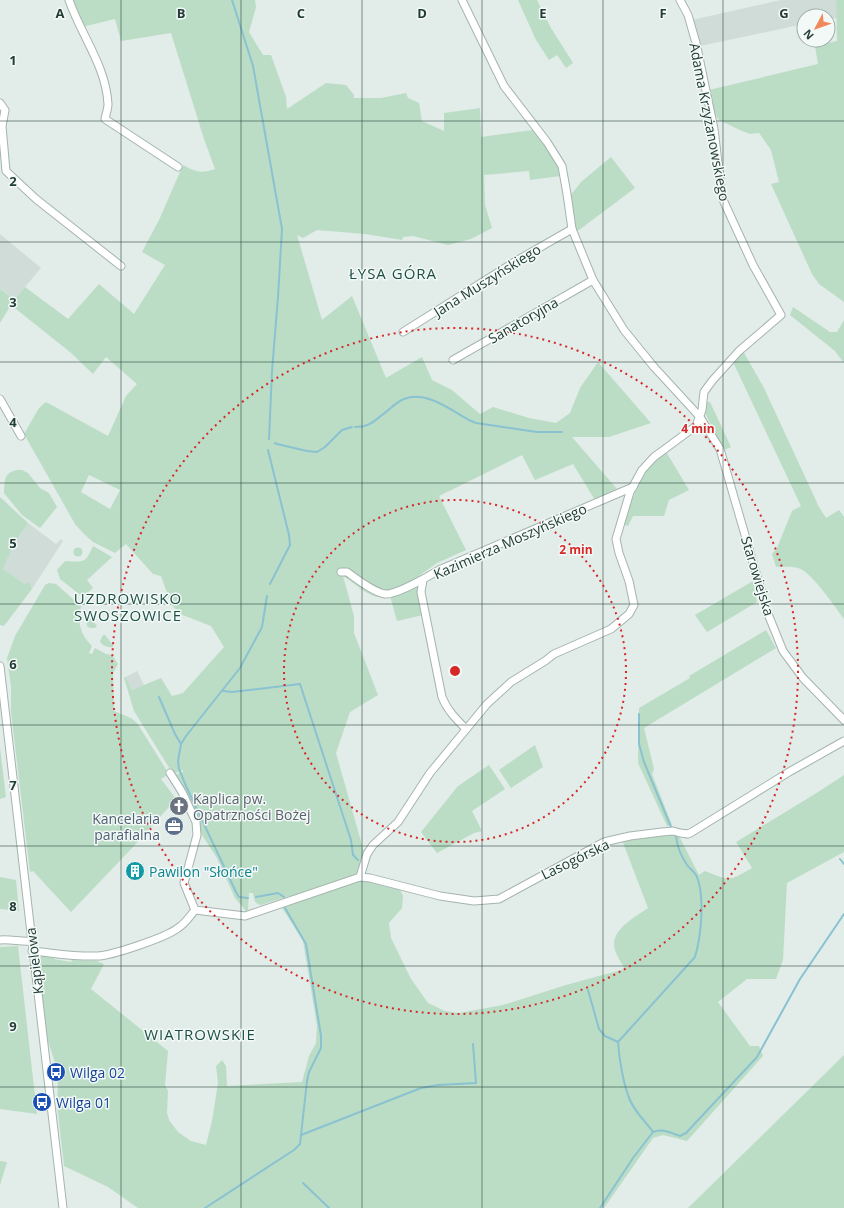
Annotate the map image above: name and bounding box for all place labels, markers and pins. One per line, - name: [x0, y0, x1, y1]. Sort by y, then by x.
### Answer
- centre of rings: [448, 664, 462, 678]
- place label: Kaplica pw. Opatrzności Bożej: [193, 789, 311, 824]
- church icon: Kaplica pw. Opatrzności Bożej: [168, 795, 190, 817]
- place label: Kancelaria parafialna: [92, 809, 160, 844]
- office icon: Kancelaria parafialna: [163, 815, 185, 837]
- building icon: Pawilon "Słońce": [124, 860, 146, 882]
- place label: Pawilon "Słońce": [149, 862, 258, 881]
- bus stop icon: Wilga 02: [45, 1061, 67, 1083]
- place label: Wilga 02: [70, 1063, 125, 1082]
- bus stop icon: Wilga 01: [31, 1091, 53, 1113]
- place label: Wilga 01: [56, 1093, 111, 1112]

